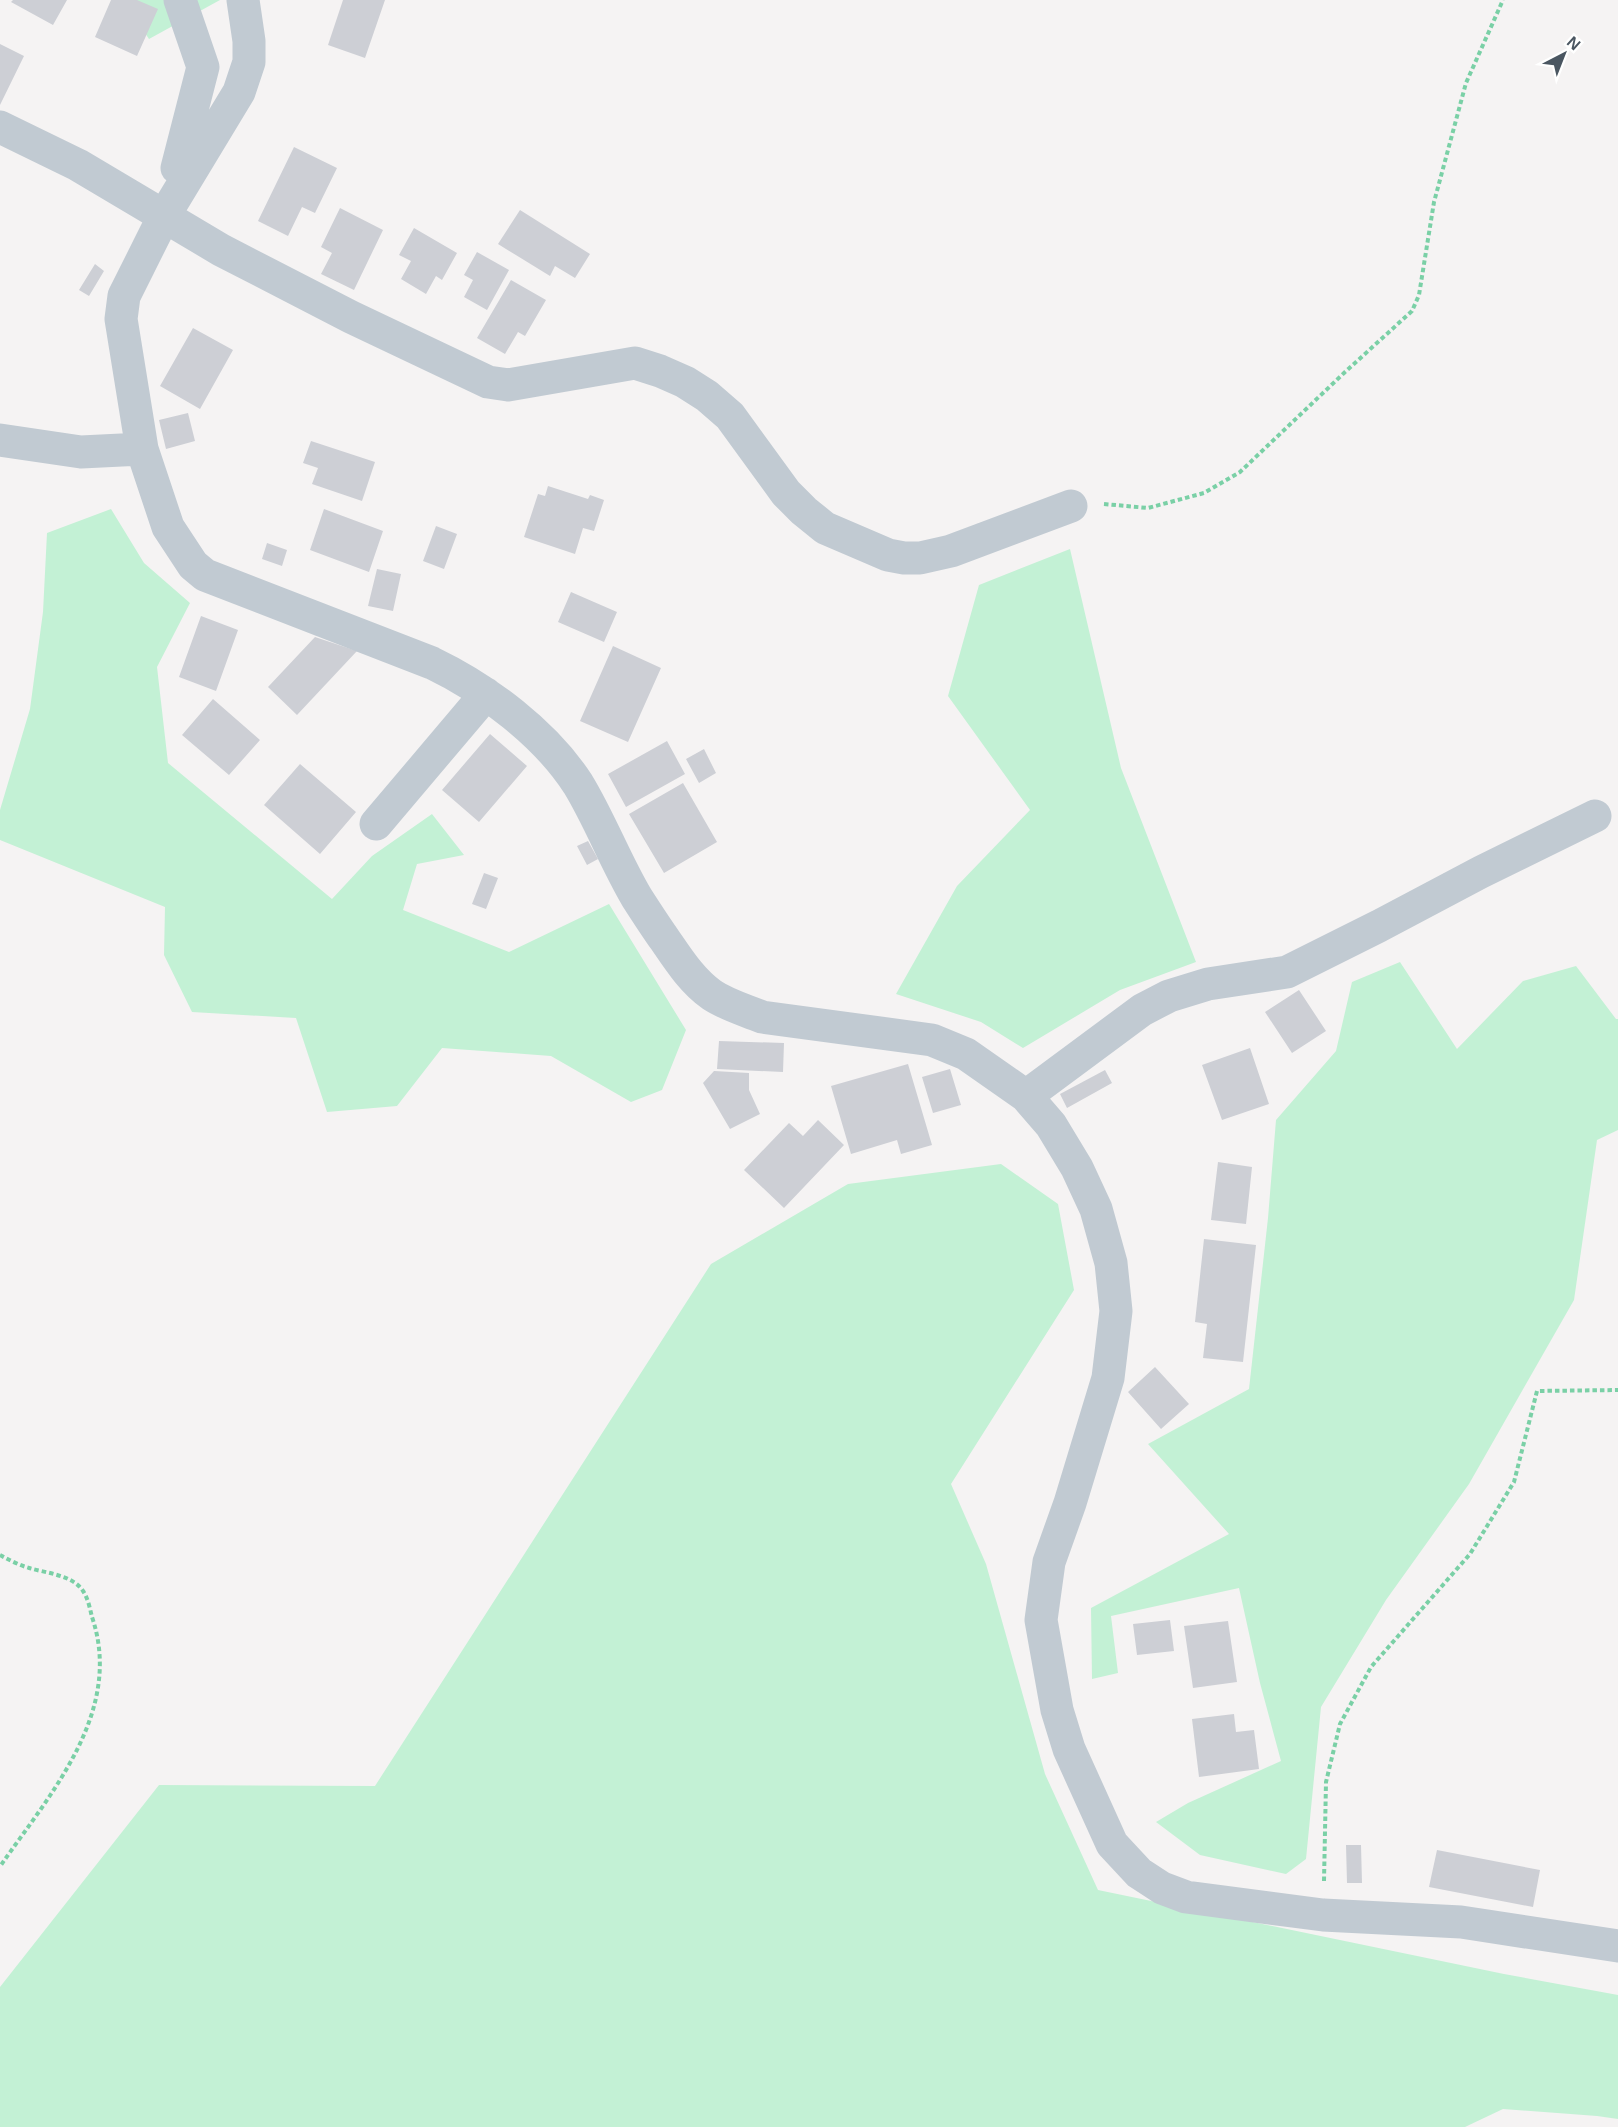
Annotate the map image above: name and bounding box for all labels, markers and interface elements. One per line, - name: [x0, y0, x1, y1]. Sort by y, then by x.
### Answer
- north arrow: [1534, 24, 1594, 84]
- text: N: [1564, 33, 1584, 53]

